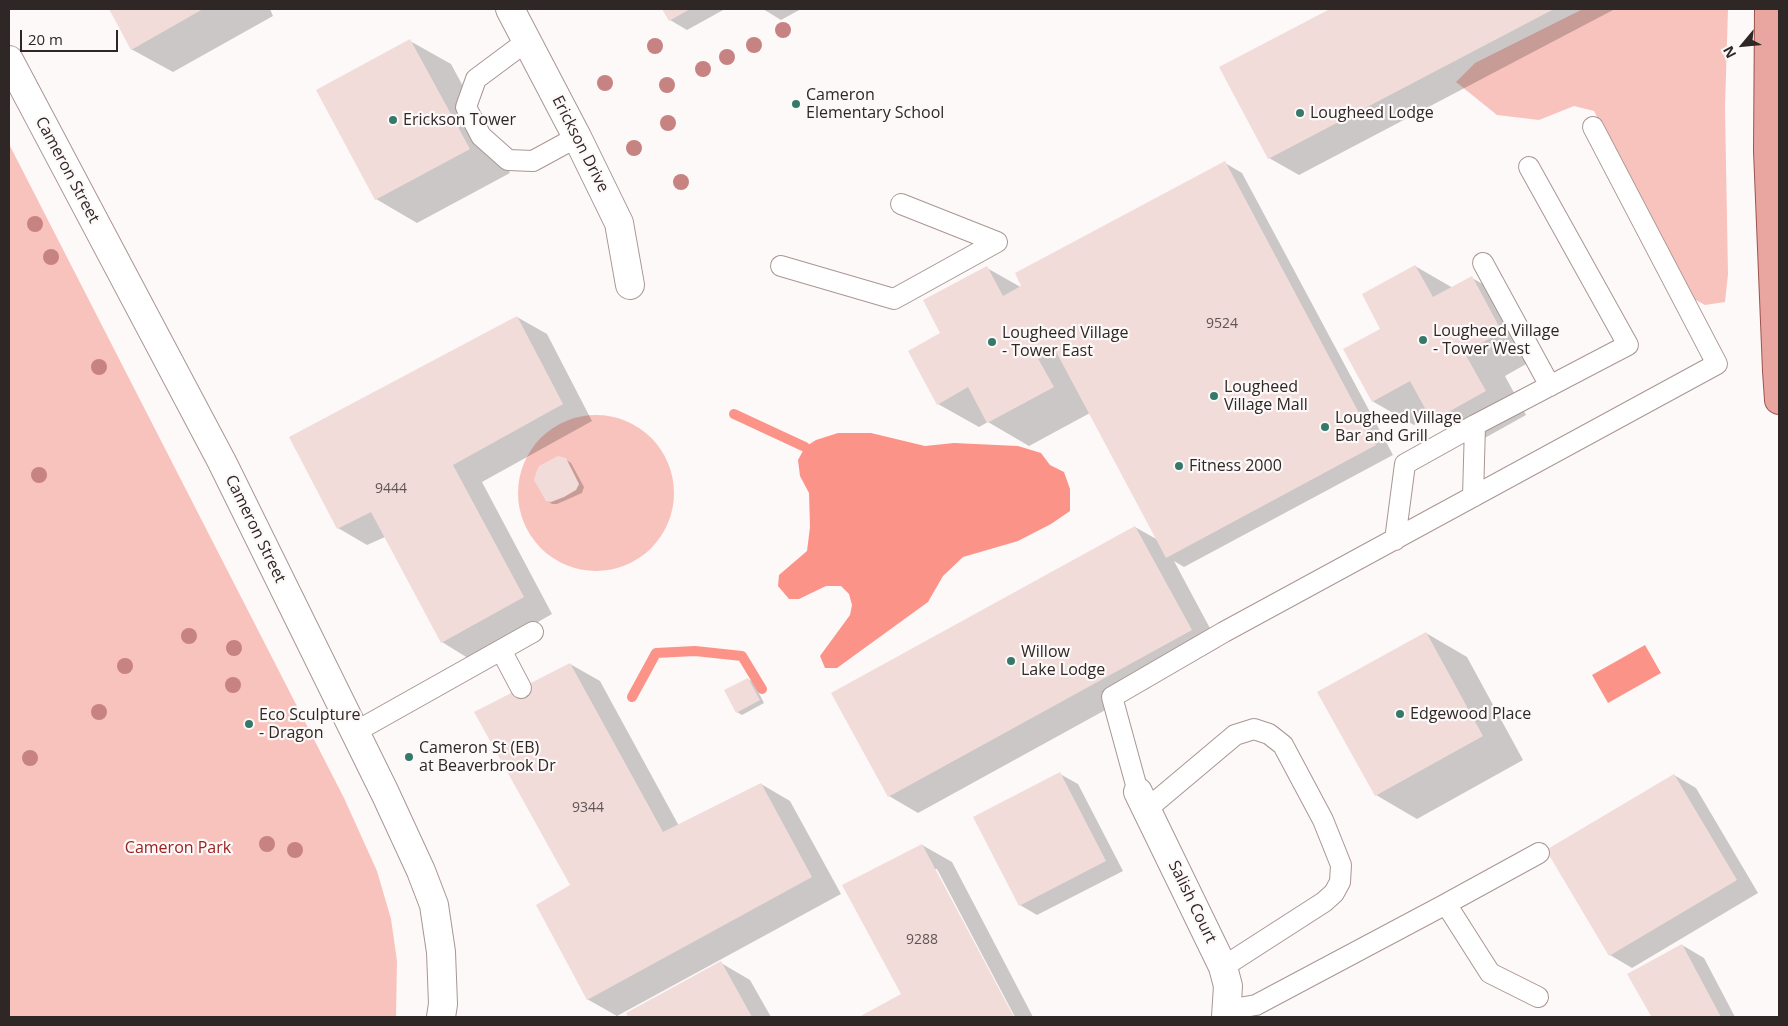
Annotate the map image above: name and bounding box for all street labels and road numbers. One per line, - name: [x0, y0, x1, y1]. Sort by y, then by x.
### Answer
- street label: Erickson Drive: [547, 92, 613, 196]
- street label: Cameron Street: [31, 114, 103, 226]
- street label: Cameron Street: [221, 472, 289, 586]
- street label: Salish Court: [1164, 858, 1220, 946]

